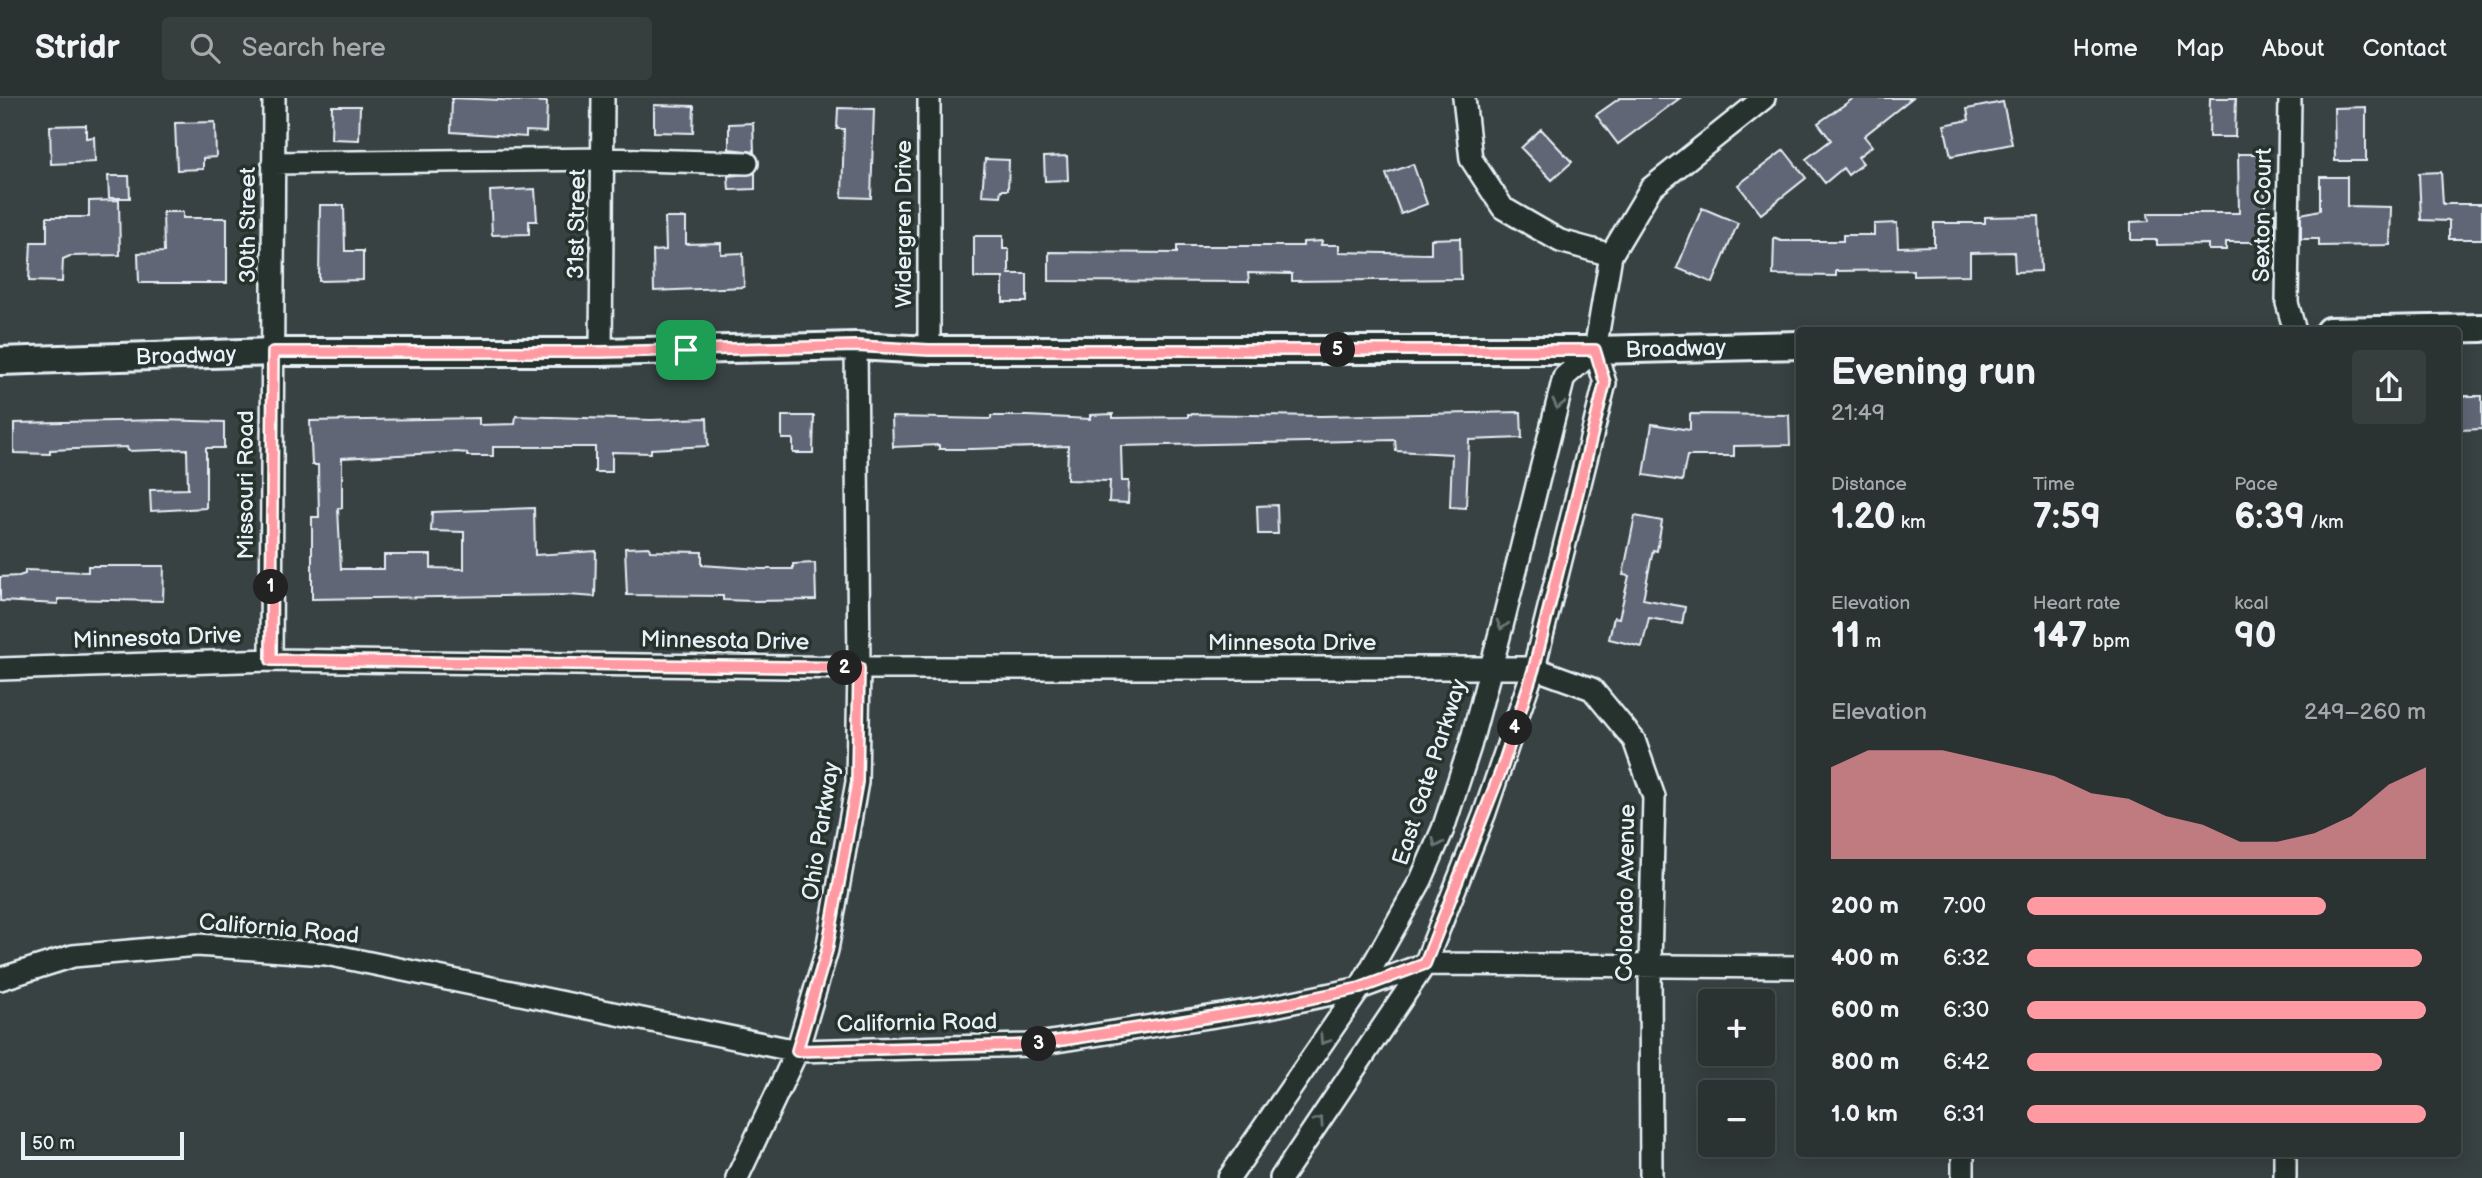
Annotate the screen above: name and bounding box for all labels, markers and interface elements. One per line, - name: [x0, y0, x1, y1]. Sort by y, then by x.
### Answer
- search box: [162, 17, 652, 80]
- text: Stridr: [35, 28, 120, 68]
- icon: search: [186, 29, 224, 67]
- text: Search here: [242, 33, 386, 64]
- text: Home: [2073, 34, 2138, 63]
- text: Map: [2176, 34, 2224, 63]
- text: About: [2262, 34, 2324, 63]
- text: Contact: [2362, 34, 2447, 63]
- street label: Widergren Drive: [890, 140, 918, 308]
- street label: Sexton Court: [2248, 148, 2278, 282]
- street label: 30th Street: [234, 167, 262, 283]
- street label: 31st Street: [562, 169, 592, 279]
- pin: [656, 320, 716, 380]
- icon: arrive: [667, 331, 705, 369]
- pin: 5: [1320, 332, 1356, 368]
- street label: Broadway: [1625, 334, 1727, 364]
- text: 5: [1332, 338, 1343, 361]
- street label: Broadway: [135, 340, 237, 372]
- text: Evening run: [1831, 350, 2036, 395]
- button: share: [2352, 350, 2426, 424]
- one-way arrow: [1552, 398, 1566, 410]
- text: 21:49: [1831, 399, 1885, 427]
- street label: Missouri Road: [232, 410, 260, 560]
- text: Distance: [1831, 473, 1907, 496]
- text: Time: [2033, 473, 2075, 496]
- text: Pace: [2234, 473, 2278, 496]
- text: 1.20: [1831, 496, 1896, 539]
- text: 7:59: [2033, 496, 2101, 539]
- text: 6:39: [2234, 496, 2305, 539]
- text: km: [1896, 511, 1926, 534]
- text: /km: [2305, 511, 2344, 534]
- pin: 1: [254, 570, 288, 604]
- text: 1: [267, 575, 275, 598]
- text: Elevation: [1831, 592, 1910, 615]
- text: Heart rate: [2033, 592, 2120, 615]
- text: kcal: [2234, 592, 2268, 615]
- text: 11: [1831, 615, 1860, 658]
- text: 147: [2033, 615, 2087, 658]
- text: 90: [2234, 615, 2277, 658]
- one-way arrow: [1496, 619, 1510, 631]
- street label: Minnesota Drive: [72, 621, 242, 655]
- street label: Minnesota Drive: [640, 626, 810, 656]
- street label: Minnesota Drive: [1208, 629, 1376, 657]
- text: m: [1860, 630, 1881, 653]
- text: bpm: [2087, 630, 2130, 653]
- pin: 2: [828, 650, 862, 686]
- text: 2: [839, 656, 850, 679]
- street label: East Gate Parkway: [1387, 675, 1473, 869]
- text: Elevation: [1831, 698, 1927, 726]
- text: 249–260 m: [2304, 698, 2426, 726]
- pin: 4: [1498, 710, 1532, 746]
- text: 4: [1509, 716, 1520, 739]
- street label: Ohio Parkway: [796, 759, 846, 902]
- street label: Colorado Avenue: [1610, 804, 1642, 982]
- one-way arrow: [1431, 835, 1445, 848]
- text: 200 m: [1831, 892, 1899, 920]
- text: 7:00: [1943, 892, 1986, 920]
- street label: California Road: [198, 908, 360, 950]
- text: 400 m: [1831, 944, 1899, 972]
- text: 6:32: [1943, 944, 1989, 972]
- map controls: [1698, 989, 1775, 1157]
- button: +: [1698, 989, 1775, 1066]
- text: 600 m: [1831, 996, 1899, 1024]
- text: 6:30: [1943, 996, 1989, 1024]
- street label: California Road: [836, 1008, 998, 1038]
- pin: 3: [1021, 1026, 1056, 1062]
- text: 3: [1033, 1032, 1044, 1055]
- one-way arrow: [1319, 1032, 1332, 1045]
- text: 800 m: [1831, 1048, 1899, 1076]
- text: 6:42: [1943, 1048, 1989, 1076]
- button: −: [1698, 1080, 1775, 1157]
- text: 1.0 km: [1831, 1100, 1898, 1128]
- text: 6:31: [1943, 1100, 1985, 1128]
- one-way arrow: [1311, 1116, 1324, 1129]
- scale bar: [21, 1129, 184, 1161]
- text: 50 m: [32, 1132, 75, 1155]

